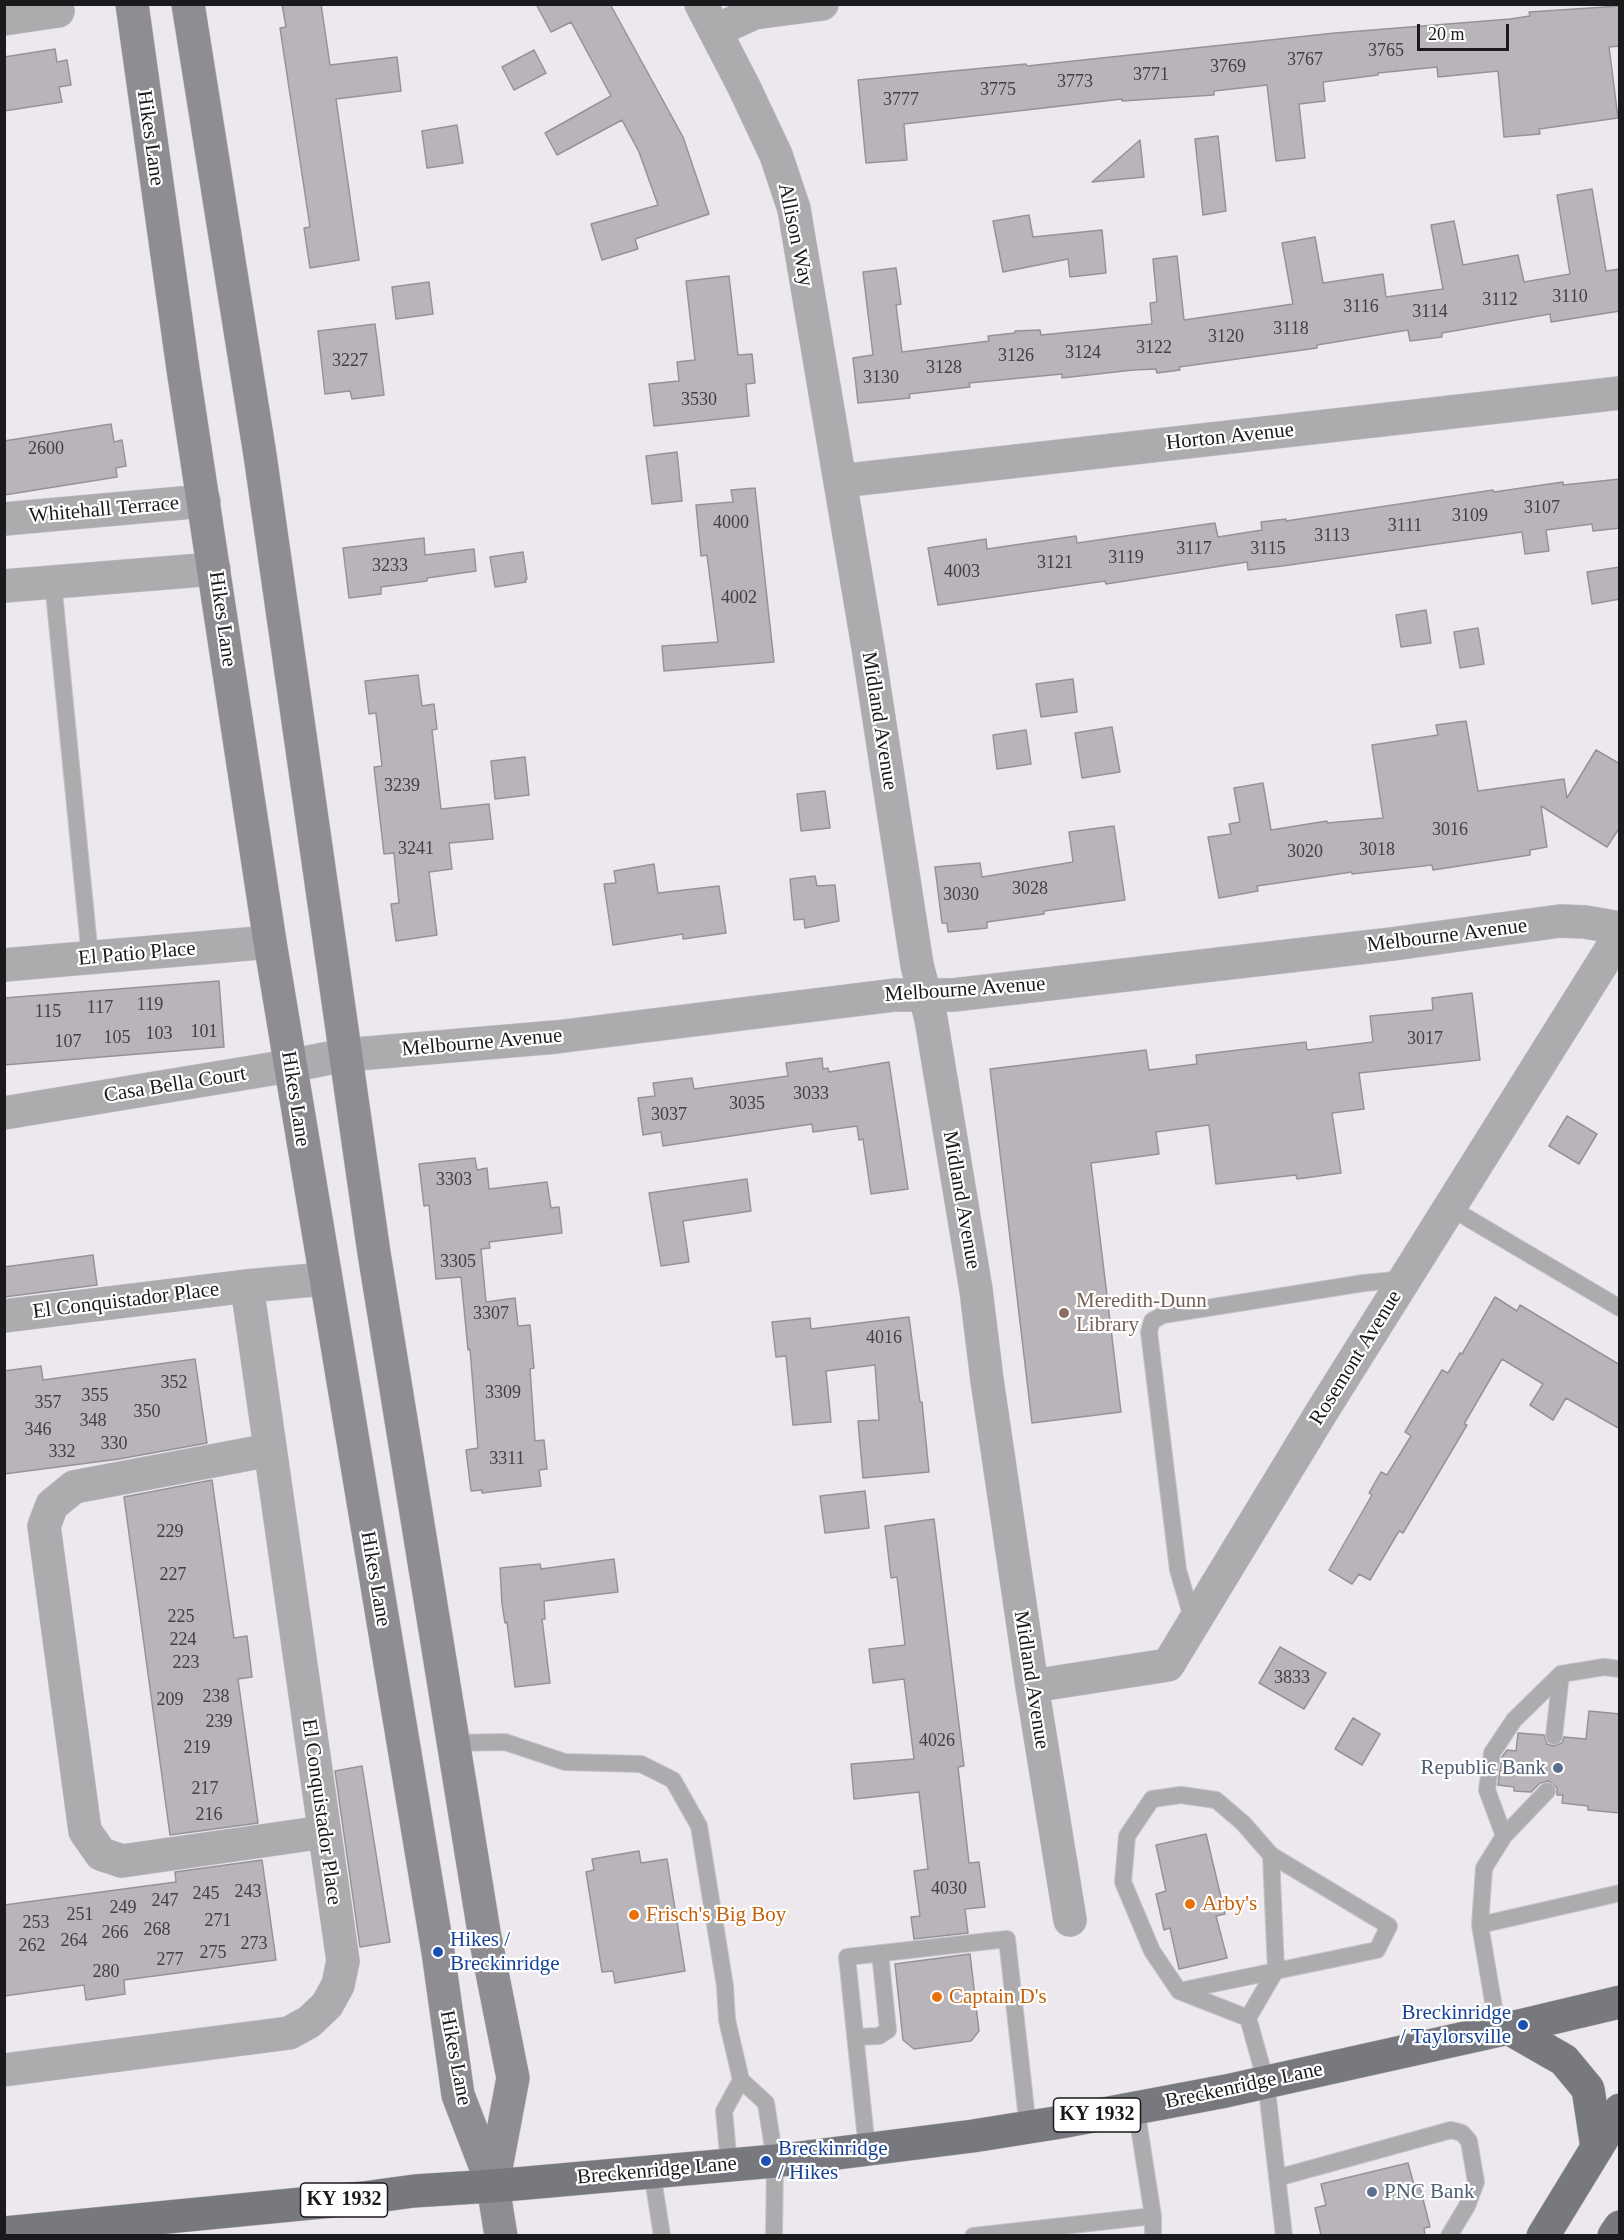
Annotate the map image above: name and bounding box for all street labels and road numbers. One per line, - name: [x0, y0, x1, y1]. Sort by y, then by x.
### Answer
- street label: Hikes Lane: [131, 89, 169, 187]
- street label: Allison Way: [772, 181, 818, 289]
- street label: Horton Avenue: [1165, 418, 1295, 456]
- street label: Whitehall Terrace: [28, 491, 180, 529]
- street label: Hikes Lane: [203, 570, 241, 668]
- street label: Midland Avenue: [856, 650, 902, 792]
- street label: Melbourne Avenue: [1365, 914, 1529, 958]
- street label: El Patio Place: [77, 936, 197, 972]
- street label: Melbourne Avenue: [884, 972, 1046, 1008]
- street label: Melbourne Avenue: [401, 1023, 563, 1063]
- street label: Hikes Lane: [275, 1050, 315, 1148]
- street label: Casa Bella Court: [102, 1061, 248, 1109]
- street label: Midland Avenue: [936, 1129, 986, 1271]
- street label: El Conquistador Place: [31, 1277, 221, 1325]
- street label: Rosemont Avenue: [1304, 1286, 1408, 1430]
- street label: Hikes Lane: [354, 1529, 396, 1629]
- street label: Midland Avenue: [1008, 1609, 1054, 1751]
- street label: El Conquistador Place: [295, 1717, 347, 1907]
- street label: Hikes Lane: [433, 2008, 477, 2108]
- street label: Breckenridge Lane: [1163, 2057, 1325, 2115]
- road number: KY 1932: [1054, 2098, 1140, 2132]
- street label: Breckenridge Lane: [576, 2151, 738, 2191]
- road number: KY 1932: [300, 2183, 388, 2217]

